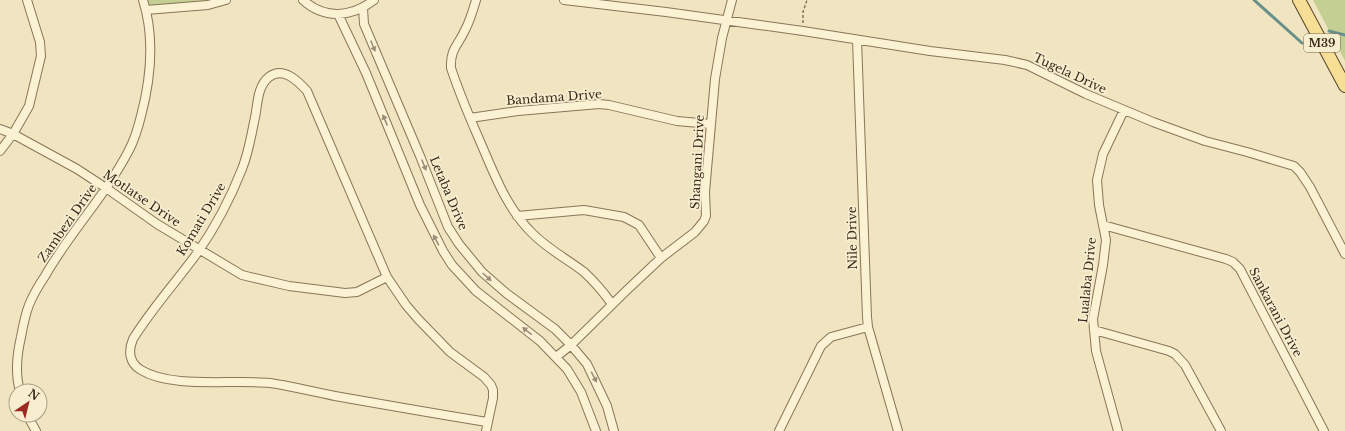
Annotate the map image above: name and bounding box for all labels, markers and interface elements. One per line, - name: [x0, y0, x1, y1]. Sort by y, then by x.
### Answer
- road number: M39: [1304, 34, 1340, 52]
- one-way arrow: [370, 40, 376, 51]
- street label: Tugela Drive: [1031, 49, 1109, 97]
- street label: Bandama Drive: [506, 86, 603, 108]
- street label: Shangani Drive: [687, 114, 707, 210]
- one-way arrow: [382, 115, 388, 126]
- street label: Letaba Drive: [427, 154, 471, 232]
- one-way arrow: [421, 160, 427, 171]
- street label: Motlatse Drive: [100, 167, 184, 230]
- street label: Komati Drive: [173, 180, 229, 258]
- street label: Zambezi Drive: [34, 181, 100, 265]
- street label: Nile Drive: [844, 206, 860, 270]
- one-way arrow: [433, 234, 440, 245]
- street label: Lualaba Drive: [1075, 236, 1099, 324]
- street label: Sankarani Drive: [1246, 265, 1306, 359]
- one-way arrow: [483, 272, 492, 281]
- one-way arrow: [521, 327, 532, 335]
- one-way arrow: [590, 371, 597, 383]
- north arrow: [8, 383, 48, 423]
- text: N: [25, 386, 43, 404]

